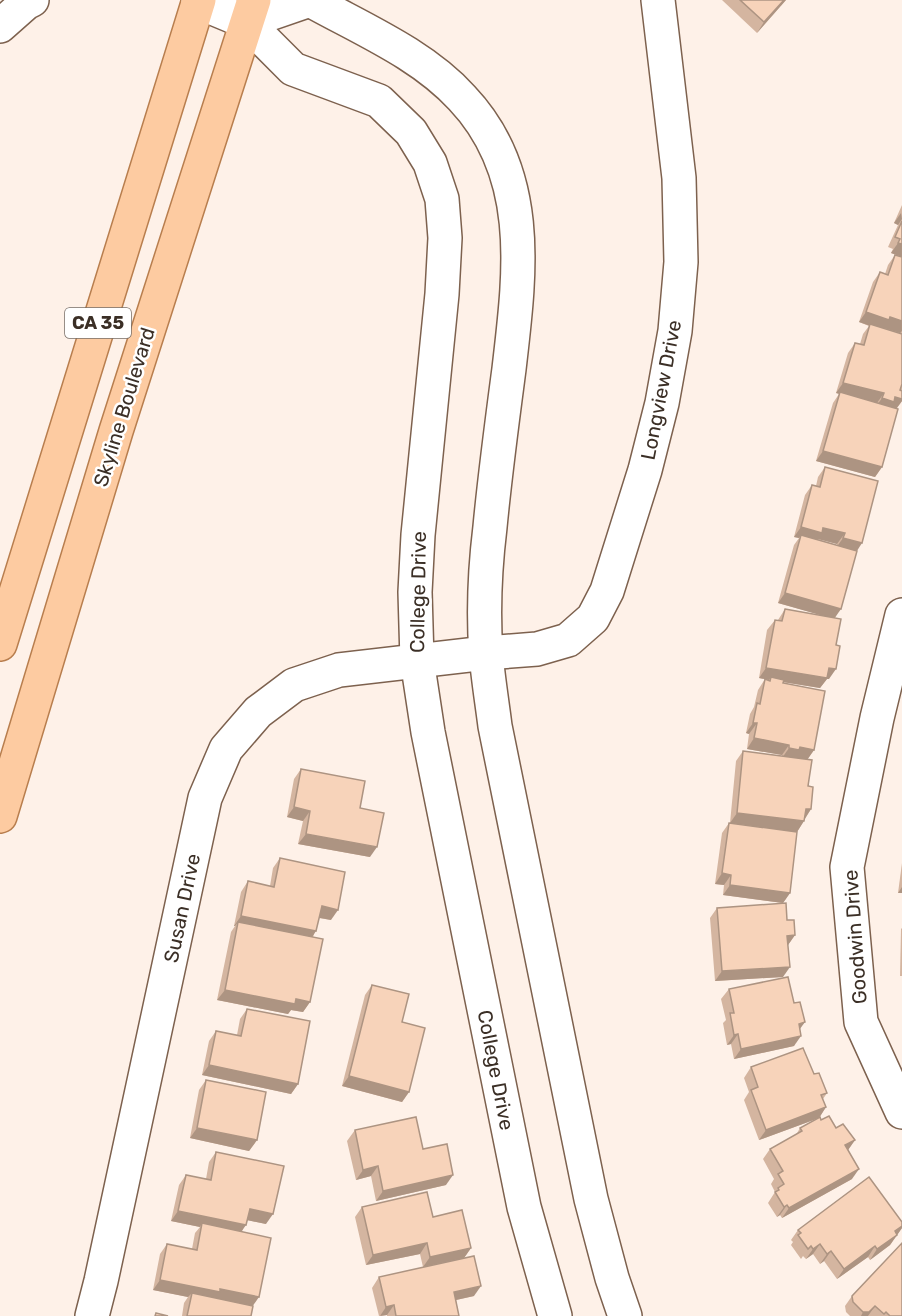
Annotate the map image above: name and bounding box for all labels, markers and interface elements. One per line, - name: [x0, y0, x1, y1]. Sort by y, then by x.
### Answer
- road number: CA 35: [65, 308, 131, 338]
- street label: Longview Drive: [636, 318, 686, 462]
- street label: Skyline Boulevard: [88, 324, 160, 490]
- street label: College Drive: [405, 531, 431, 653]
- street label: Susan Drive: [159, 851, 205, 965]
- street label: Goodwin Drive: [838, 869, 872, 1005]
- street label: College Drive: [473, 1008, 519, 1132]

